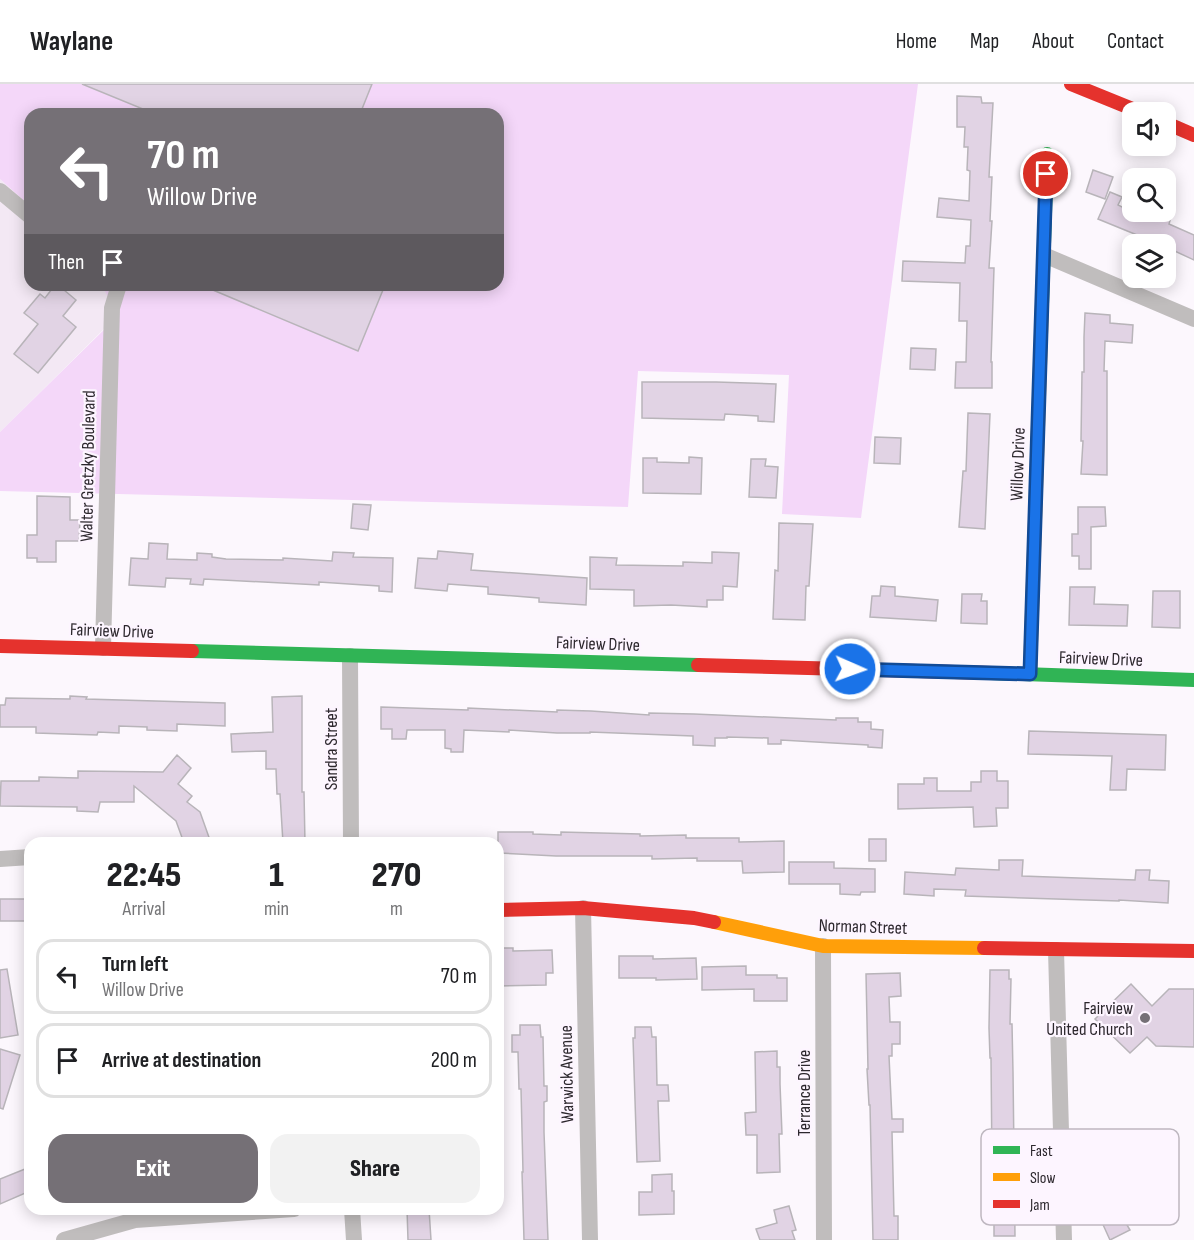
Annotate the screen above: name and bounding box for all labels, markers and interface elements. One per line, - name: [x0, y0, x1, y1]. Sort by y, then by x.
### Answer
- text: Waylane: [30, 25, 113, 58]
- text: Home: [896, 29, 937, 54]
- text: Map: [970, 29, 999, 54]
- text: About: [1032, 29, 1074, 54]
- text: Contact: [1107, 29, 1164, 54]
- map controls: [1122, 102, 1176, 288]
- button: sound: [1122, 102, 1176, 156]
- text: 70 m: [147, 130, 220, 181]
- icon: left: [48, 132, 126, 210]
- pin: [1020, 148, 1071, 199]
- icon: arrive: [1029, 157, 1062, 190]
- button: search: [1122, 168, 1176, 222]
- text: Willow Drive: [147, 181, 257, 213]
- button: layers: [1122, 234, 1176, 288]
- icon: arrive: [96, 246, 129, 279]
- text: Then: [48, 249, 84, 276]
- street label: Walter Gretzky Boulevard: [76, 390, 100, 542]
- street label: Willow Drive: [1006, 427, 1030, 501]
- street label: Fairview Drive: [70, 619, 154, 643]
- street label: Fairview Drive: [556, 632, 640, 656]
- position arrow: [818, 637, 882, 701]
- street label: Fairview Drive: [1059, 647, 1143, 671]
- street label: Sandra Street: [321, 707, 342, 790]
- text: 22:45: [107, 854, 181, 897]
- text: 1: [269, 854, 284, 897]
- text: 270: [372, 854, 421, 897]
- text: Arrival: [122, 897, 165, 921]
- text: min: [264, 897, 289, 921]
- text: m: [390, 897, 403, 921]
- street label: Norman Street: [818, 915, 908, 939]
- text: Turn left: [102, 951, 168, 978]
- icon: left: [51, 960, 84, 993]
- text: 70 m: [441, 963, 477, 990]
- text: Willow Drive: [102, 978, 184, 1002]
- place label: Fairview United Church: [1046, 998, 1133, 1040]
- marker: Fairview United Church: [1138, 1011, 1152, 1025]
- street label: Warwick Avenue: [556, 1025, 578, 1123]
- icon: arrive: [51, 1044, 84, 1077]
- text: Arrive at destination: [102, 1047, 261, 1074]
- text: 200 m: [431, 1047, 477, 1074]
- street label: Terrance Drive: [794, 1050, 815, 1136]
- legend: [981, 1129, 1179, 1225]
- button: Exit: [48, 1134, 258, 1203]
- button: Share: [270, 1134, 480, 1203]
- text: Fast: [1030, 1142, 1053, 1161]
- text: Slow: [1030, 1169, 1055, 1188]
- text: Jam: [1029, 1196, 1050, 1215]

